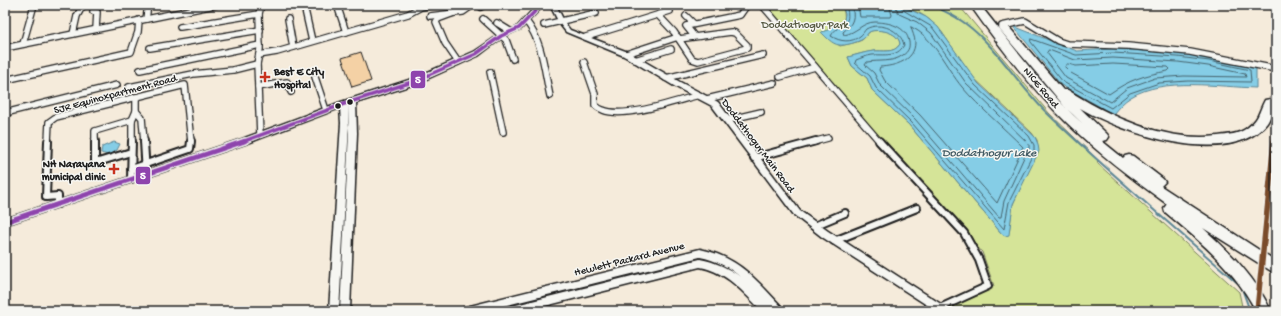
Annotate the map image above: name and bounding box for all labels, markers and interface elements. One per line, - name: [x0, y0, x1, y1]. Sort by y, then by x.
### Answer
- park label: Doddathogur Park: [761, 20, 850, 32]
- place label: Best E City Hospital: [273, 66, 325, 92]
- street label: NICE Road: [1020, 66, 1062, 112]
- line badge: 5: [410, 70, 426, 89]
- marker: Best E City Hospital: [259, 71, 271, 83]
- street label: SJR Equinoxpartment Road: [53, 72, 180, 117]
- text: 5: [415, 75, 421, 87]
- street label: Doddathogur Main Road: [718, 96, 797, 197]
- unlabelled marker: [345, 97, 355, 107]
- unlabelled marker: [333, 101, 343, 111]
- water label: Doddathogur Lake: [942, 147, 1037, 161]
- place label: NH Narayana municipal clinic: [42, 159, 106, 184]
- marker: NH Narayana municipal clinic: [108, 163, 120, 175]
- line badge: 5: [135, 166, 151, 185]
- text: 5: [140, 171, 146, 183]
- street label: Hewlett Packard Avenue: [573, 240, 686, 279]

